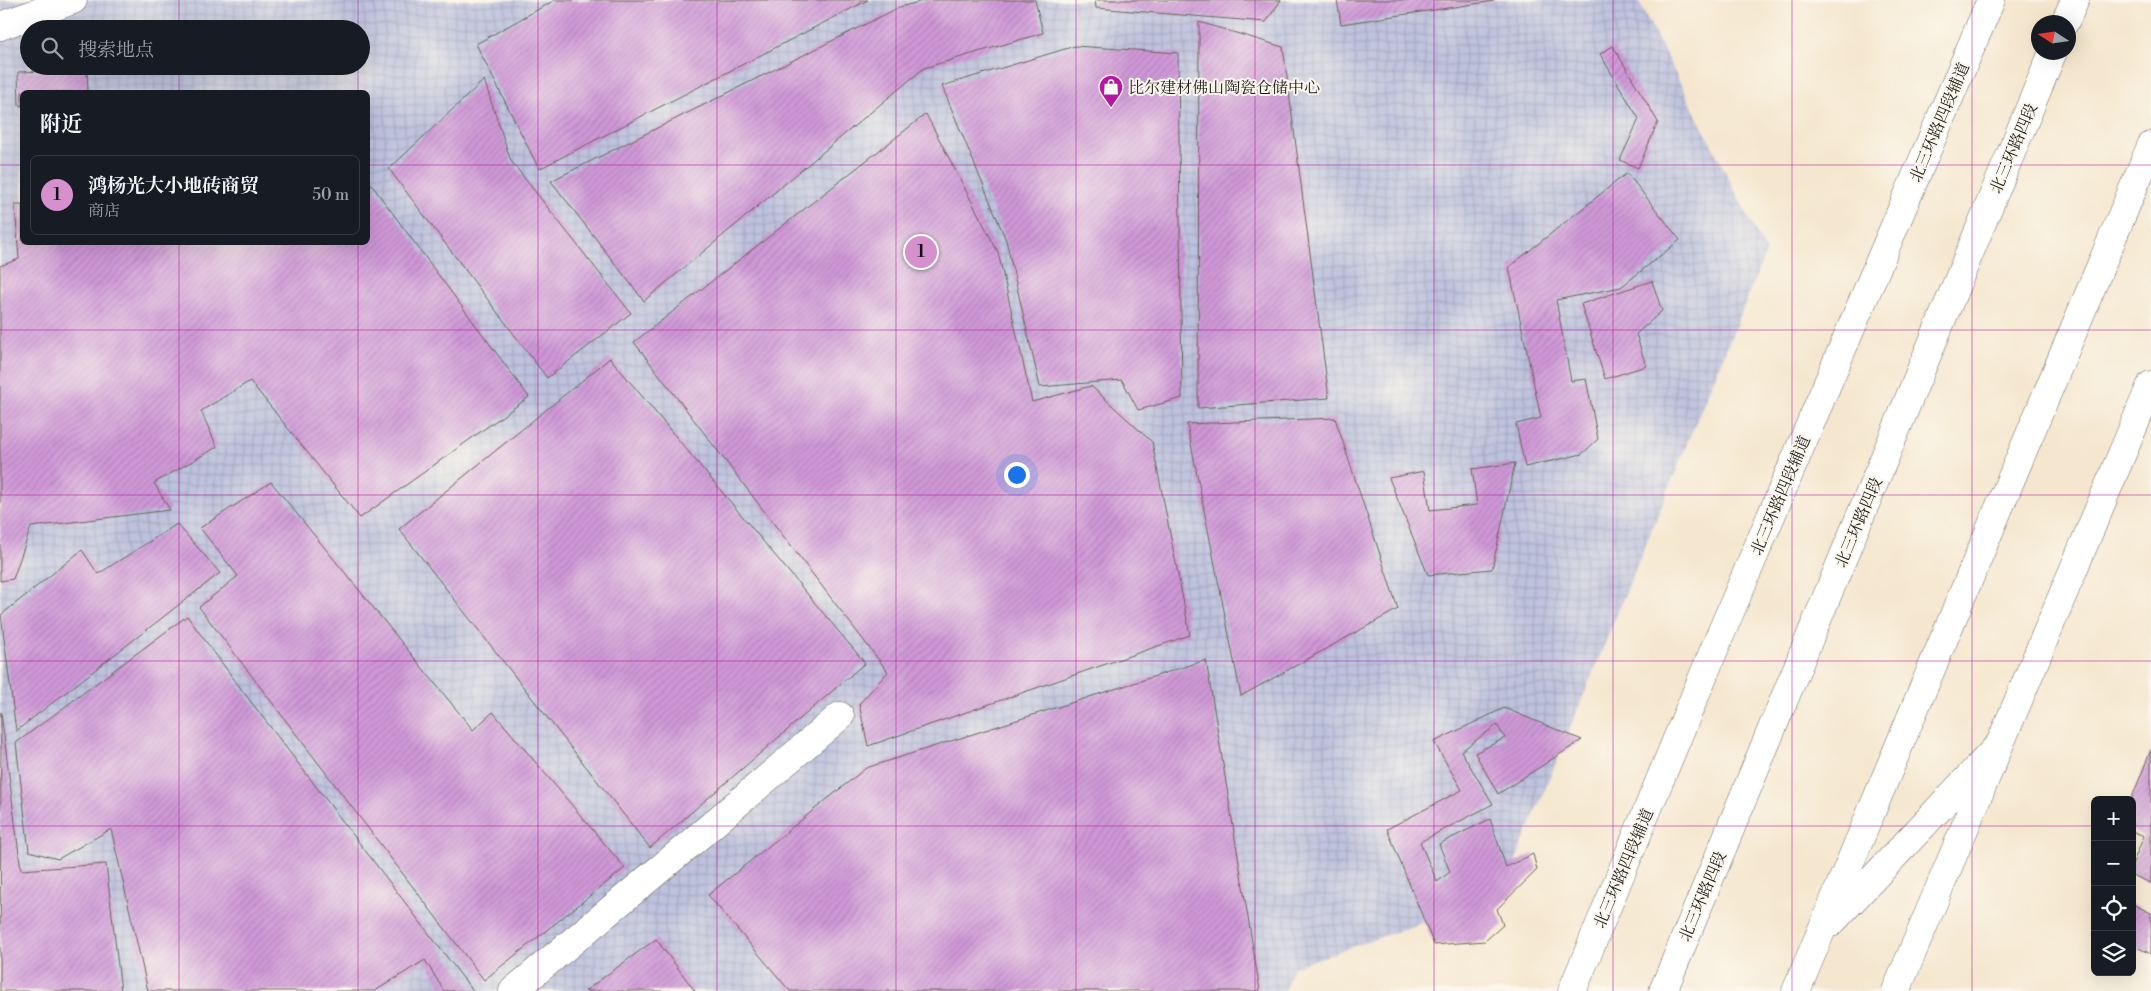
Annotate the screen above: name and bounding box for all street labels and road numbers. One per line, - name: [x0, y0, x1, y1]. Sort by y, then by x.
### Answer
- street label: 北三环路四段辅道: [1906, 60, 1974, 185]
- street label: 北三环路四段: [1986, 100, 2042, 196]
- street label: 北三环路四段辅道: [1747, 433, 1815, 558]
- street label: 北三环路四段: [1831, 474, 1887, 570]
- street label: 北三环路四段辅道: [1590, 806, 1658, 931]
- street label: 北三环路四段: [1675, 848, 1731, 944]

